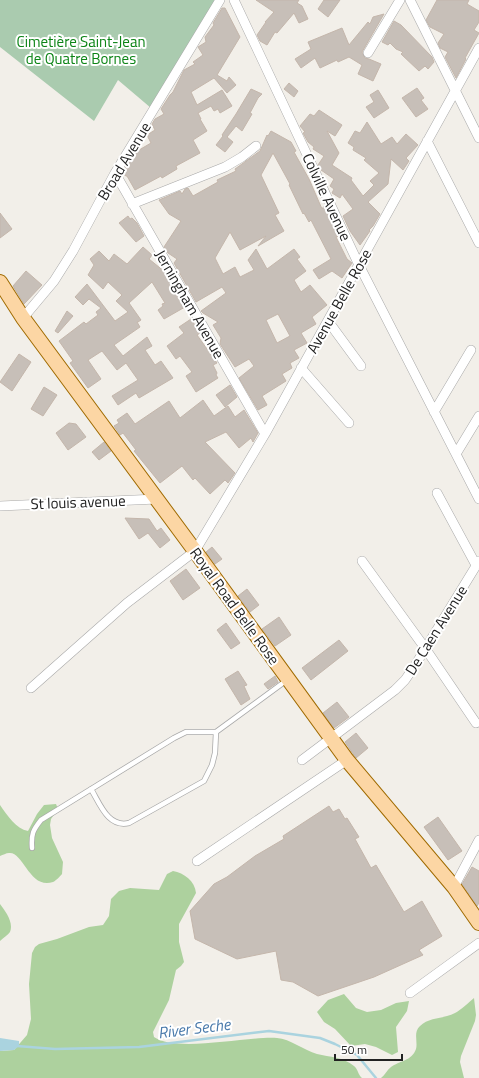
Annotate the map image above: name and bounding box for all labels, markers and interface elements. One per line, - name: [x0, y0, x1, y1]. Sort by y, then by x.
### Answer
- park label: Cimetière Saint-Jean de Quatre Bornes: [17, 30, 145, 70]
- street label: Broad Avenue: [92, 117, 156, 205]
- street label: Colville Avenue: [297, 149, 357, 245]
- street label: Jerningham Avenue: [149, 245, 231, 363]
- street label: Avenue Belle Rose: [301, 245, 377, 357]
- street label: St louis avenue: [30, 489, 126, 515]
- street label: Royal Road Belle Rose: [184, 543, 286, 669]
- street label: De Caen Avenue: [399, 581, 473, 679]
- water label: River Seche: [157, 1011, 233, 1044]
- scale bar: [335, 1036, 402, 1062]
- text: 50 m: [341, 1040, 367, 1059]

